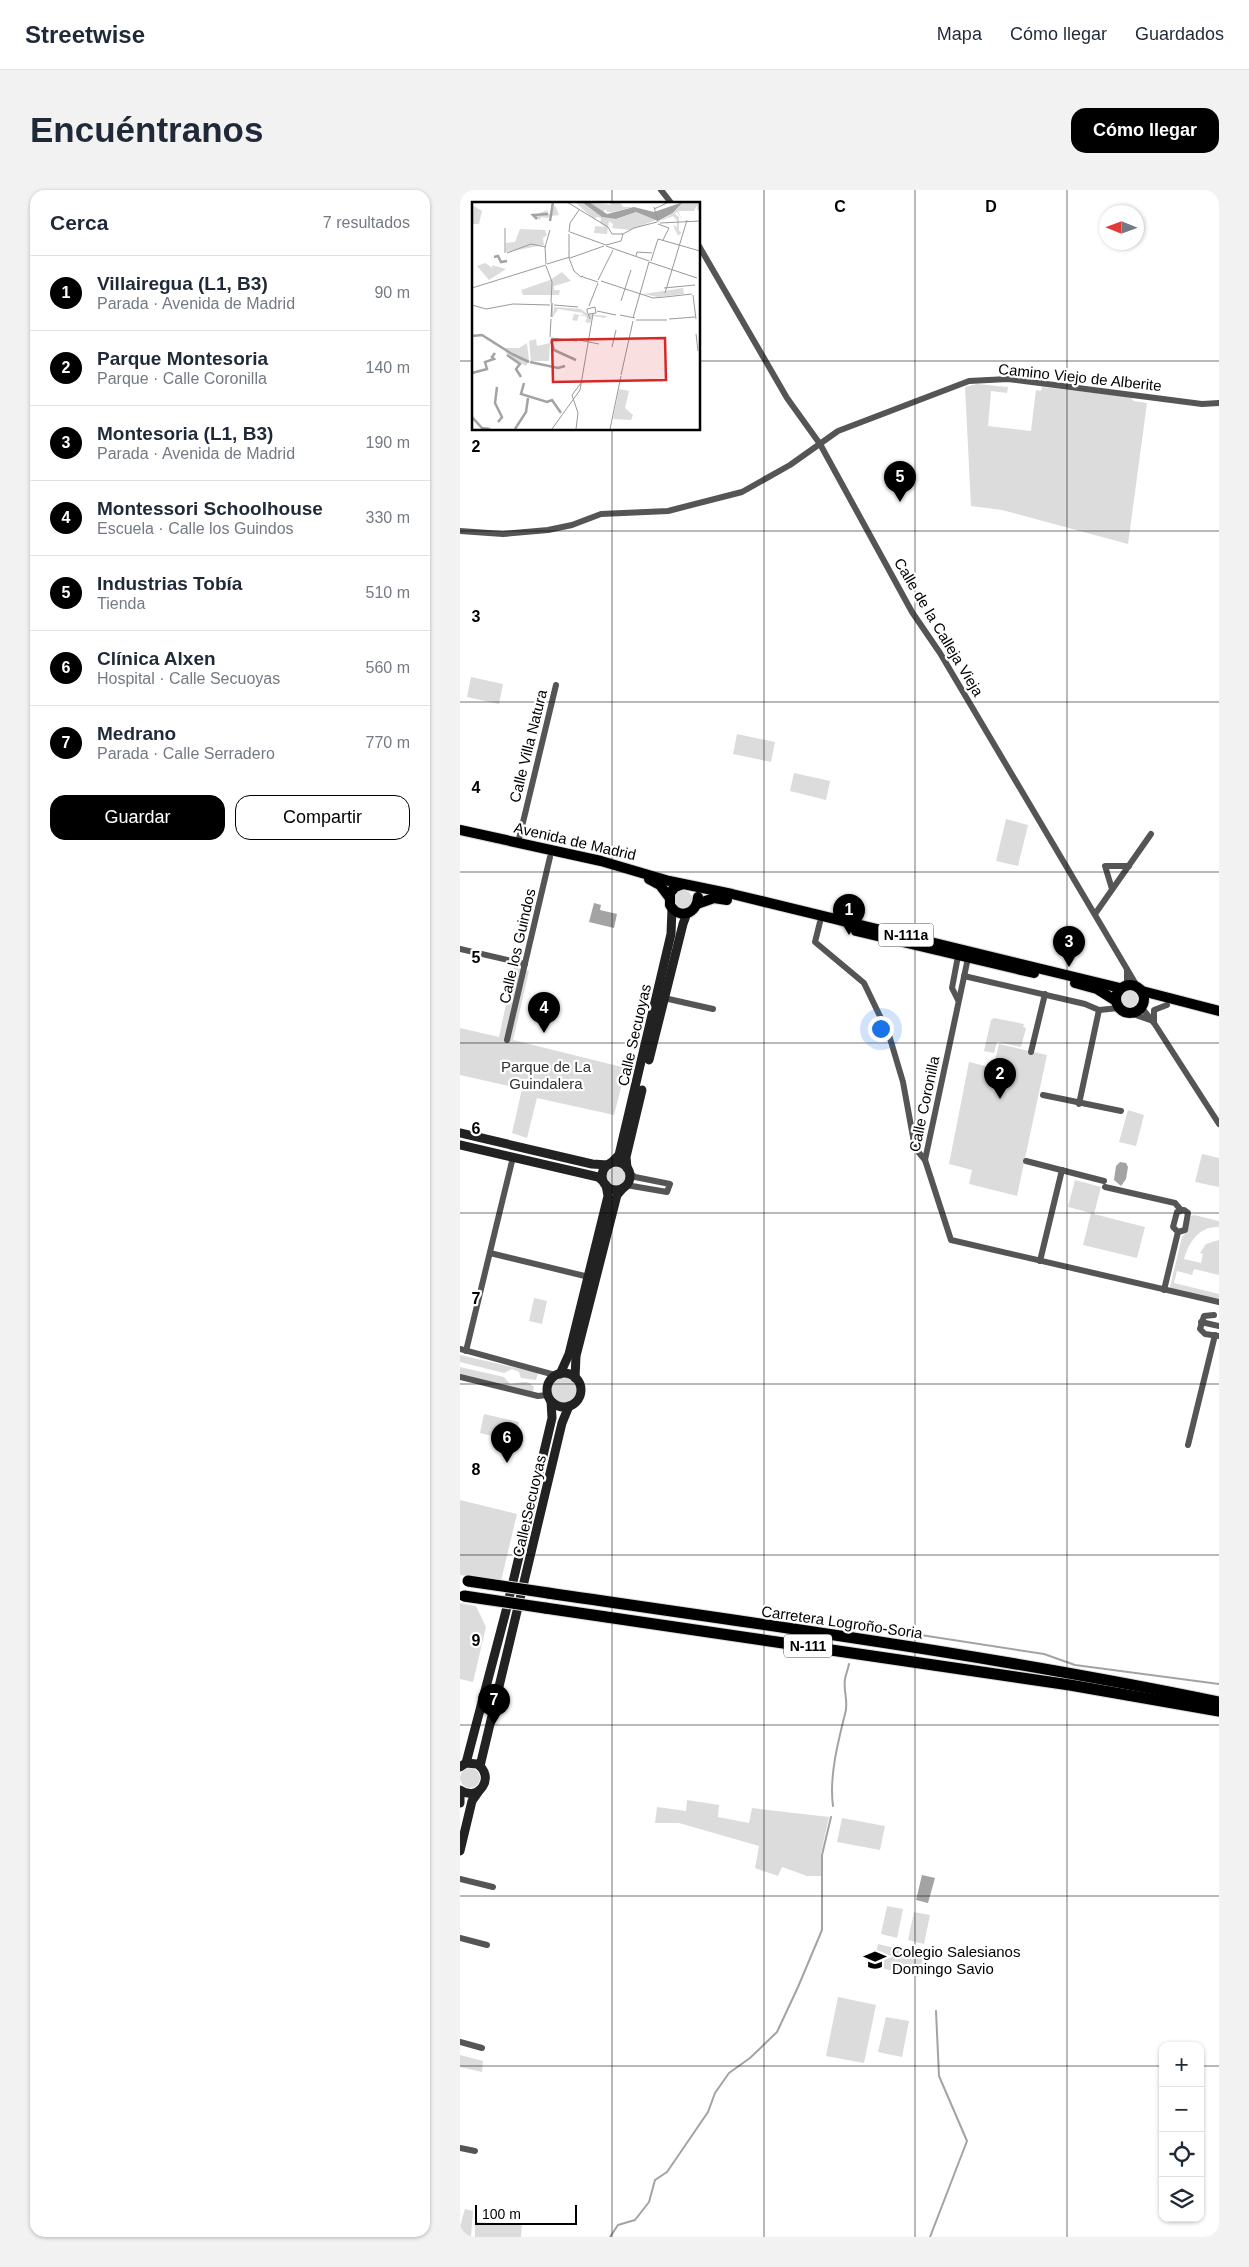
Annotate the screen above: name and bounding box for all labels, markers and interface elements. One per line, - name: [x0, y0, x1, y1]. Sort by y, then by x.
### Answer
- text: Streetwise: [25, 21, 145, 48]
- text: Mapa: [937, 24, 982, 44]
- text: Cómo llegar: [1010, 24, 1107, 44]
- text: Guardados: [1135, 24, 1224, 44]
- button: Cómo llegar: [1071, 108, 1219, 153]
- text: Encuéntranos: [30, 110, 263, 149]
- text: C: [834, 198, 846, 215]
- text: D: [985, 198, 997, 215]
- inset map: [472, 202, 700, 430]
- north arrow: [1099, 205, 1144, 250]
- text: Cerca: [50, 211, 108, 234]
- text: 7 resultados: [323, 214, 410, 231]
- text: Villairegua (L1, B3): [97, 273, 268, 294]
- text: 1: [62, 284, 70, 301]
- text: 90 m: [374, 284, 410, 301]
- text: Parada · Avenida de Madrid: [97, 295, 295, 312]
- text: Parque Montesoria: [97, 348, 268, 369]
- text: 2: [62, 359, 70, 376]
- text: 140 m: [366, 359, 410, 376]
- street label: Camino Viejo de Alberite: [998, 360, 1162, 394]
- text: Parque · Calle Coronilla: [97, 370, 267, 387]
- text: Montesoria (L1, B3): [97, 423, 273, 444]
- text: 3: [62, 434, 70, 451]
- text: 190 m: [366, 434, 410, 451]
- text: 2: [472, 438, 481, 455]
- text: Parada · Avenida de Madrid: [97, 445, 295, 462]
- pin: 5: [884, 461, 916, 502]
- text: Montessori Schoolhouse: [97, 498, 323, 519]
- text: 4: [62, 509, 70, 526]
- text: 330 m: [366, 509, 410, 526]
- text: Escuela · Calle los Guindos: [97, 520, 294, 537]
- street label: Calle de la Calleja Vieja: [891, 555, 987, 700]
- text: Industrias Tobía: [97, 573, 242, 594]
- text: 5: [62, 584, 70, 601]
- text: 510 m: [366, 584, 410, 601]
- text: Tienda: [97, 595, 145, 612]
- text: 3: [472, 608, 481, 625]
- text: Clínica Alxen: [97, 648, 216, 669]
- text: 6: [62, 659, 70, 676]
- text: 560 m: [366, 659, 410, 676]
- text: Hospital · Calle Secuoyas: [97, 670, 280, 687]
- street label: Calle Villa Natura: [506, 687, 550, 804]
- text: Medrano: [97, 723, 176, 744]
- text: 7: [62, 734, 70, 751]
- text: 770 m: [366, 734, 410, 751]
- text: Parada · Calle Serradero: [97, 745, 275, 762]
- text: 4: [472, 779, 481, 796]
- button: Guardar: [50, 795, 225, 840]
- button: Compartir: [235, 795, 410, 840]
- street label: Avenida de Madrid: [512, 819, 638, 863]
- street label: Calle los Guindos: [495, 887, 539, 1005]
- pin: 1: [833, 894, 865, 935]
- road number: N-111a: [878, 924, 934, 946]
- pin: 3: [1053, 926, 1085, 967]
- text: 5: [472, 949, 481, 966]
- street label: Calle Secuoyas: [614, 982, 654, 1088]
- pin: 4: [528, 992, 560, 1033]
- your location: [868, 1016, 894, 1042]
- street label: Calle Coronilla: [906, 1054, 943, 1153]
- park label: Parque de La Guindalera: [501, 1058, 592, 1092]
- pin: 2: [984, 1058, 1016, 1099]
- text: 6: [472, 1120, 481, 1137]
- text: 7: [472, 1290, 481, 1307]
- pin: 6: [491, 1422, 523, 1463]
- street label: Calle Secuoyas: [509, 1453, 549, 1559]
- text: 8: [472, 1461, 481, 1478]
- street label: Carretera Logroño-Soria: [760, 1602, 924, 1642]
- text: 9: [472, 1632, 481, 1649]
- road number: N-111: [784, 1634, 832, 1658]
- pin: 7: [478, 1684, 510, 1725]
- place label: Colegio Salesianos Domingo Savio: [892, 1943, 1020, 1977]
- school or university icon: Colegio Salesianos Domingo Savio: [862, 1947, 888, 1973]
- map controls: [1159, 2042, 1204, 2222]
- button: +: [1159, 2042, 1204, 2087]
- button: −: [1159, 2087, 1204, 2132]
- button: locate: [1159, 2132, 1204, 2177]
- button: layers: [1159, 2177, 1204, 2222]
- scale bar: [475, 2202, 578, 2225]
- text: 100 m: [482, 2206, 521, 2222]

